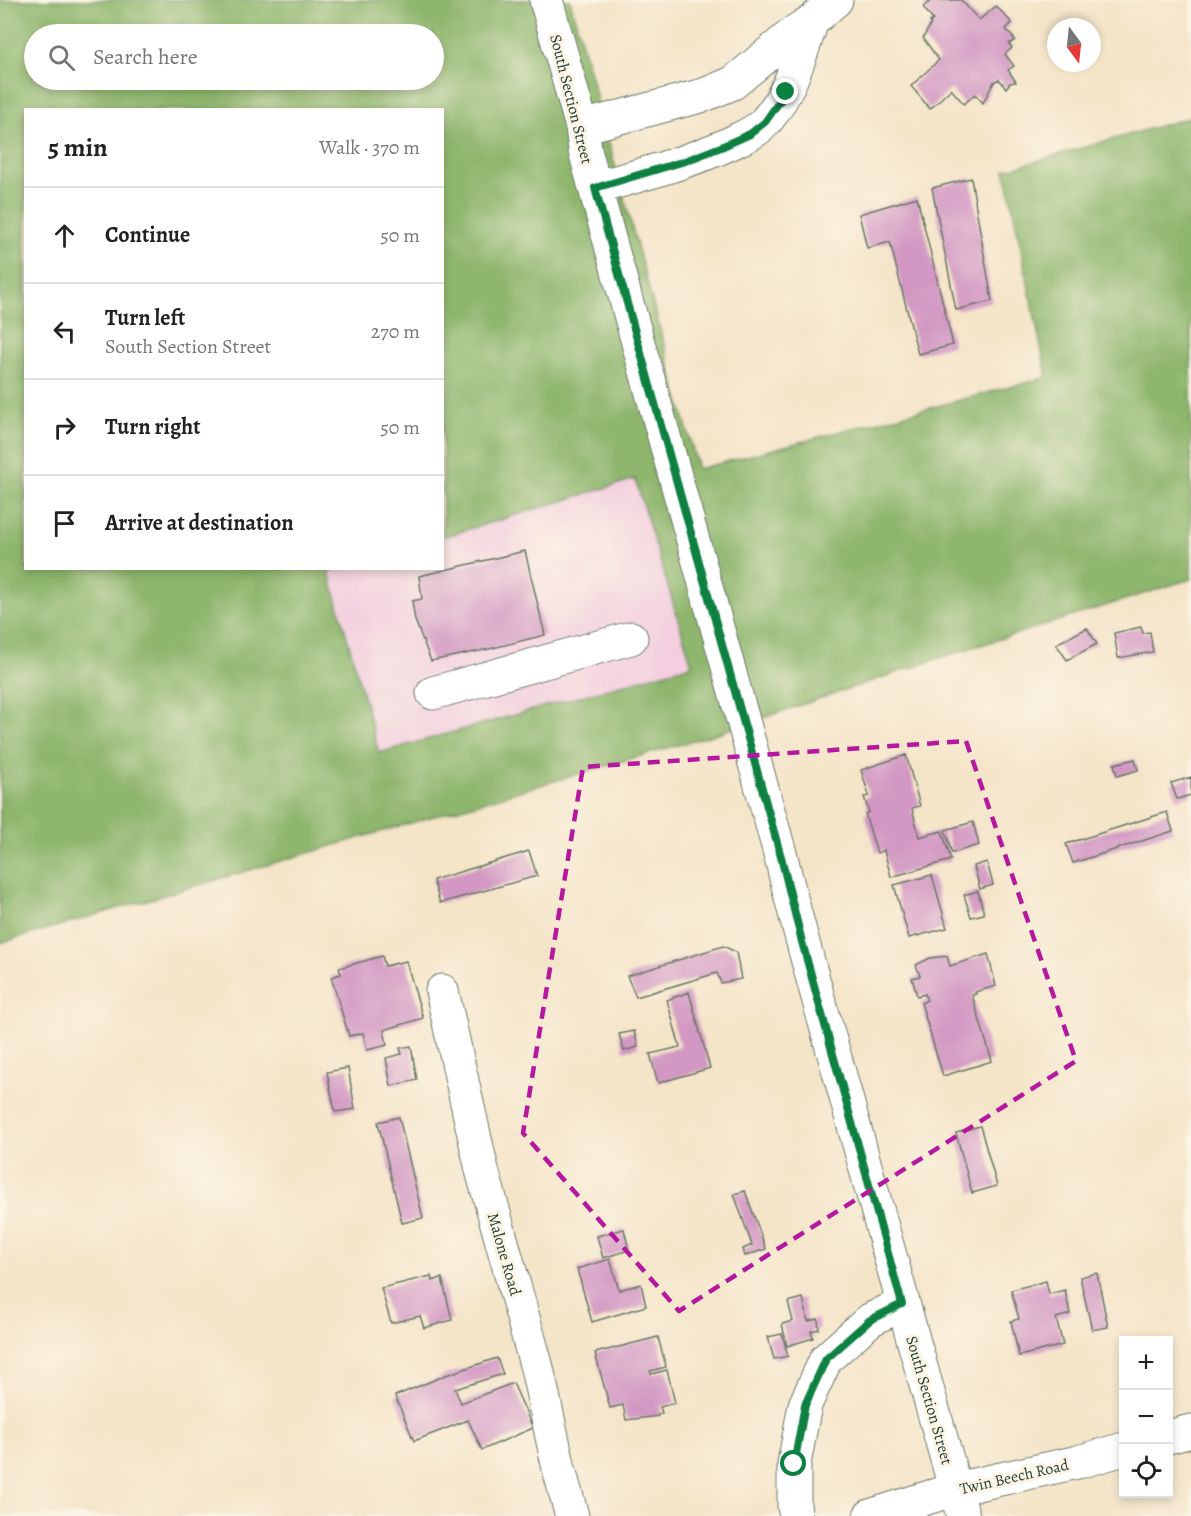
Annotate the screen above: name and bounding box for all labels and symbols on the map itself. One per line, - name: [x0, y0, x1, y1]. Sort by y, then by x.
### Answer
- north arrow: [1047, 18, 1101, 72]
- street label: South Section Street: [544, 32, 598, 166]
- route end: [772, 78, 798, 104]
- street label: Malone Road: [482, 1210, 526, 1299]
- street label: South Section Street: [900, 1333, 958, 1467]
- route start: [780, 1450, 806, 1476]
- street label: Twin Beech Road: [958, 1454, 1071, 1500]

